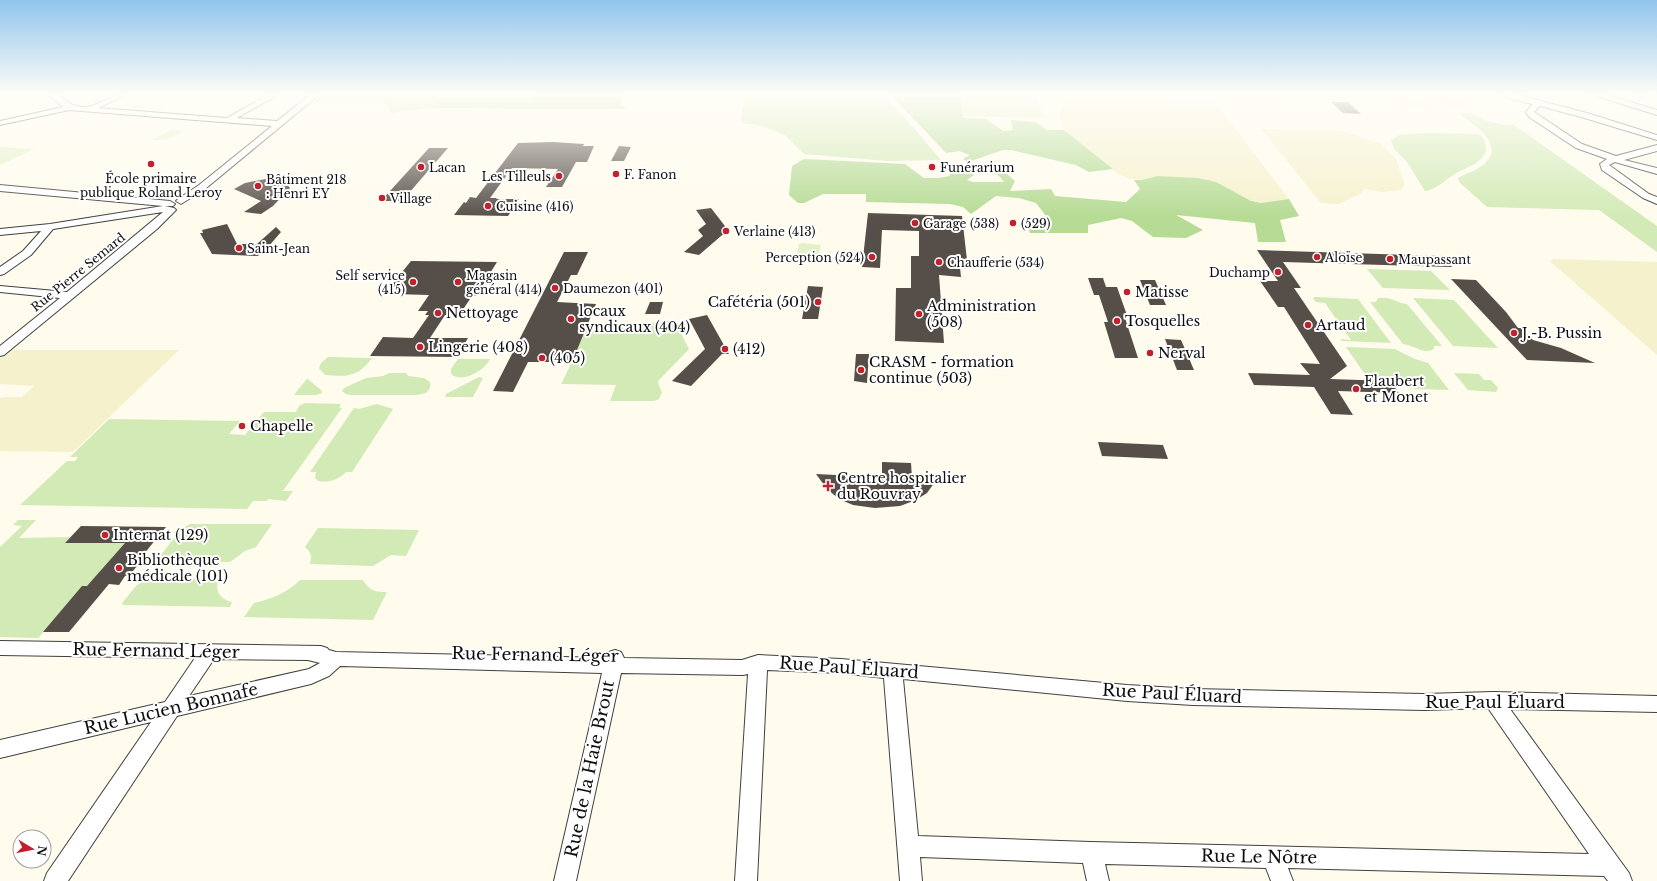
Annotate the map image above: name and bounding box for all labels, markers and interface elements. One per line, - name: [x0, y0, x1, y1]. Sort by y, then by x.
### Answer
- marker: École primaire publique Roland Leroy: [146, 159, 156, 169]
- place label: Lacan: [429, 160, 466, 175]
- place label: Funérarium: [940, 160, 1014, 175]
- marker: Lacan: [416, 162, 426, 172]
- marker: Funérarium: [927, 162, 937, 172]
- place label: F. Fanon: [624, 167, 676, 182]
- place label: Les Tilleuls: [481, 169, 551, 184]
- marker: F. Fanon: [611, 169, 621, 179]
- place label: École primaire publique Roland Leroy: [80, 170, 222, 200]
- marker: Les Tilleuls: [554, 171, 564, 181]
- place label: Bâtiment 218 : Henri EY: [266, 172, 347, 201]
- marker: Bâtiment 218 : Henri EY: [253, 181, 263, 191]
- place label: Village: [389, 191, 432, 206]
- marker: Village: [377, 193, 387, 203]
- place label: Cuisine (416): [496, 199, 574, 214]
- marker: Cuisine (416): [483, 201, 493, 211]
- place label: Garage (538): [923, 216, 999, 231]
- place label: (529): [1021, 216, 1051, 231]
- marker: Garage (538): [910, 218, 920, 228]
- marker: (529): [1008, 218, 1018, 228]
- place label: Verlaine (413): [733, 224, 816, 239]
- marker: Verlaine (413): [721, 226, 731, 236]
- street label: Rue Pierre Semard: [28, 230, 128, 314]
- place label: Saint-Jean: [247, 241, 310, 256]
- marker: Saint-Jean: [234, 243, 244, 253]
- place label: Perception (524): [765, 250, 864, 265]
- place label: Aloïse: [1324, 250, 1363, 265]
- marker: Perception (524): [867, 252, 877, 262]
- marker: Aloïse: [1312, 252, 1322, 262]
- place label: Maupassant: [1398, 252, 1471, 267]
- marker: Maupassant: [1385, 254, 1395, 264]
- place label: Chaufferie (534): [947, 255, 1044, 270]
- marker: Chaufferie (534): [934, 257, 944, 267]
- place label: Duchamp: [1209, 265, 1270, 280]
- marker: Duchamp: [1273, 267, 1283, 277]
- place label: Self service (415): [335, 268, 405, 297]
- place label: Magasin général (414): [466, 268, 542, 297]
- marker: Self service (415): [408, 277, 418, 287]
- marker: Magasin général (414): [453, 277, 463, 287]
- place label: Daumezon (401): [563, 281, 663, 296]
- marker: Daumezon (401): [550, 283, 560, 293]
- place label: Matisse: [1135, 283, 1189, 301]
- marker: Matisse: [1122, 287, 1132, 297]
- place label: Cafétéria (501): [708, 293, 810, 311]
- marker: Cafétéria (501): [813, 297, 823, 307]
- place label: Administration (508): [926, 297, 1037, 331]
- place label: locaux syndicaux (404): [579, 302, 690, 336]
- place label: Nettoyage: [446, 304, 519, 322]
- marker: Nettoyage: [433, 308, 443, 318]
- marker: Administration (508): [914, 309, 924, 319]
- place label: Tosquelles: [1125, 312, 1200, 330]
- marker: locaux syndicaux (404): [566, 314, 576, 324]
- marker: Tosquelles: [1112, 316, 1122, 326]
- place label: Artaud: [1315, 316, 1366, 334]
- marker: Artaud: [1303, 320, 1313, 330]
- place label: J.-B. Pussin: [1520, 324, 1602, 342]
- marker: J.-B. Pussin: [1509, 328, 1519, 338]
- place label: Lingerie (408): [428, 338, 528, 356]
- place label: (412): [733, 340, 765, 358]
- marker: Lingerie (408): [415, 342, 425, 352]
- marker: (412): [720, 344, 730, 354]
- place label: Nerval: [1158, 344, 1206, 362]
- marker: Nerval: [1145, 348, 1155, 358]
- place label: (405): [550, 349, 585, 367]
- marker: (405): [537, 353, 547, 363]
- place label: CRASM - formation continue (503): [869, 353, 1014, 387]
- marker: CRASM - formation continue (503): [856, 365, 866, 375]
- place label: Flaubert et Monet: [1364, 372, 1429, 406]
- marker: Flaubert et Monet: [1351, 384, 1361, 394]
- place label: Chapelle: [250, 417, 313, 435]
- marker: Chapelle: [237, 421, 247, 431]
- place label: Centre hospitalier du Rouvray: [837, 469, 967, 503]
- marker: Centre hospitalier du Rouvray: [822, 480, 834, 492]
- place label: Internat (129): [113, 526, 208, 544]
- marker: Internat (129): [100, 530, 110, 540]
- place label: Bibliothèque médicale (101): [127, 551, 228, 585]
- marker: Bibliothèque médicale (101): [114, 563, 124, 573]
- street label: Rue Fernand Léger: [72, 639, 241, 663]
- street label: Rue Fernand Léger: [451, 643, 620, 667]
- street label: Rue Paul Éluard: [778, 653, 920, 683]
- street label: Rue de la Haie Brout: [561, 678, 619, 860]
- street label: Rue Lucien Bonnafe: [82, 679, 260, 739]
- street label: Rue Paul Éluard: [1101, 680, 1243, 708]
- street label: Rue Paul Éluard: [1425, 692, 1566, 713]
- north arrow: [12, 829, 52, 869]
- text: N: [34, 844, 50, 858]
- street label: Rue Le Nôtre: [1201, 845, 1317, 869]

